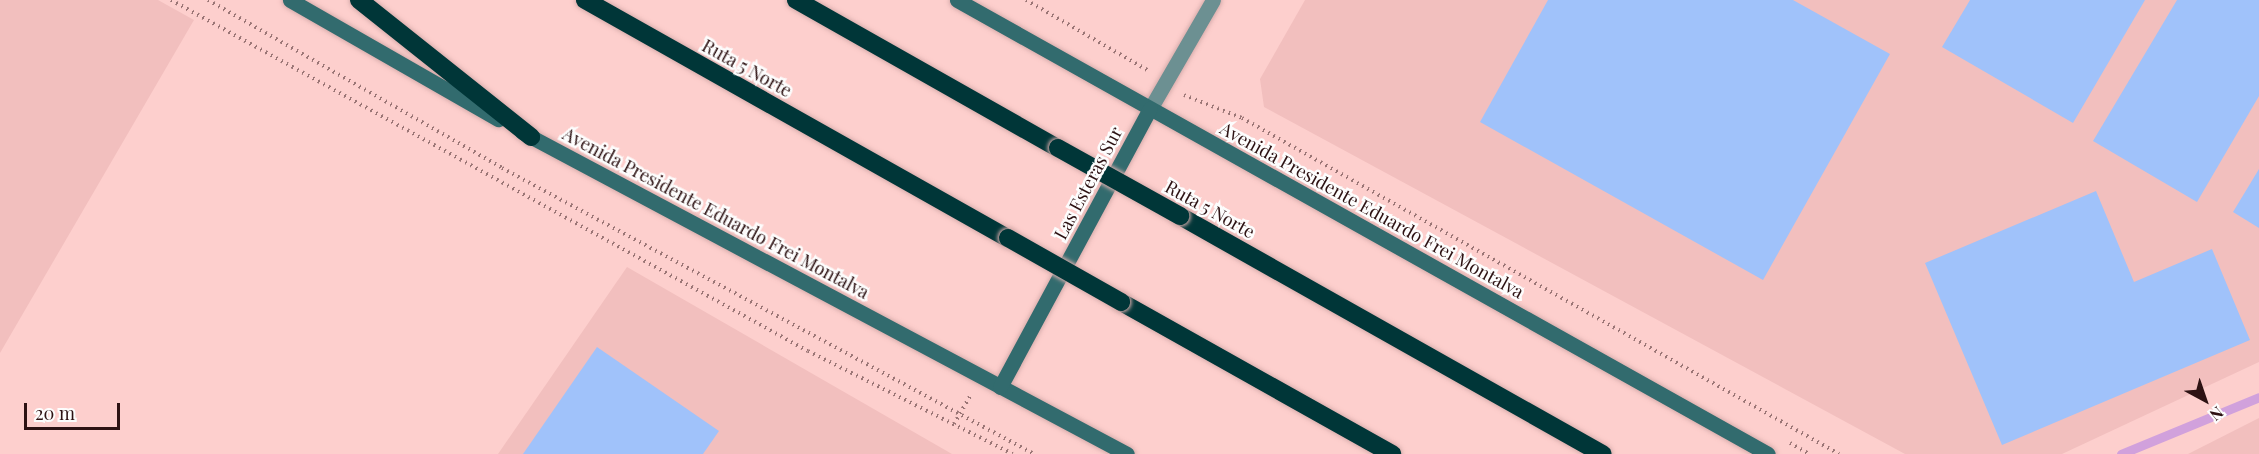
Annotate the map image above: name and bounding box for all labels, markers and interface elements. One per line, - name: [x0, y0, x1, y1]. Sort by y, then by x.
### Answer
- street label: Ruta 5 Norte: [698, 34, 796, 102]
- street label: Avenida Presidente Eduardo Frei Montalva: [1216, 117, 1528, 303]
- street label: Avenida Presidente Eduardo Frei Montalva: [559, 123, 873, 303]
- street label: Las Esteras Sur: [1049, 123, 1127, 243]
- street label: Ruta 5 Norte: [1161, 175, 1259, 243]
- north arrow: [2175, 370, 2235, 430]
- scale bar: [27, 391, 123, 429]
- text: 20 m: [35, 401, 75, 425]
- text: N: [2206, 402, 2228, 426]

